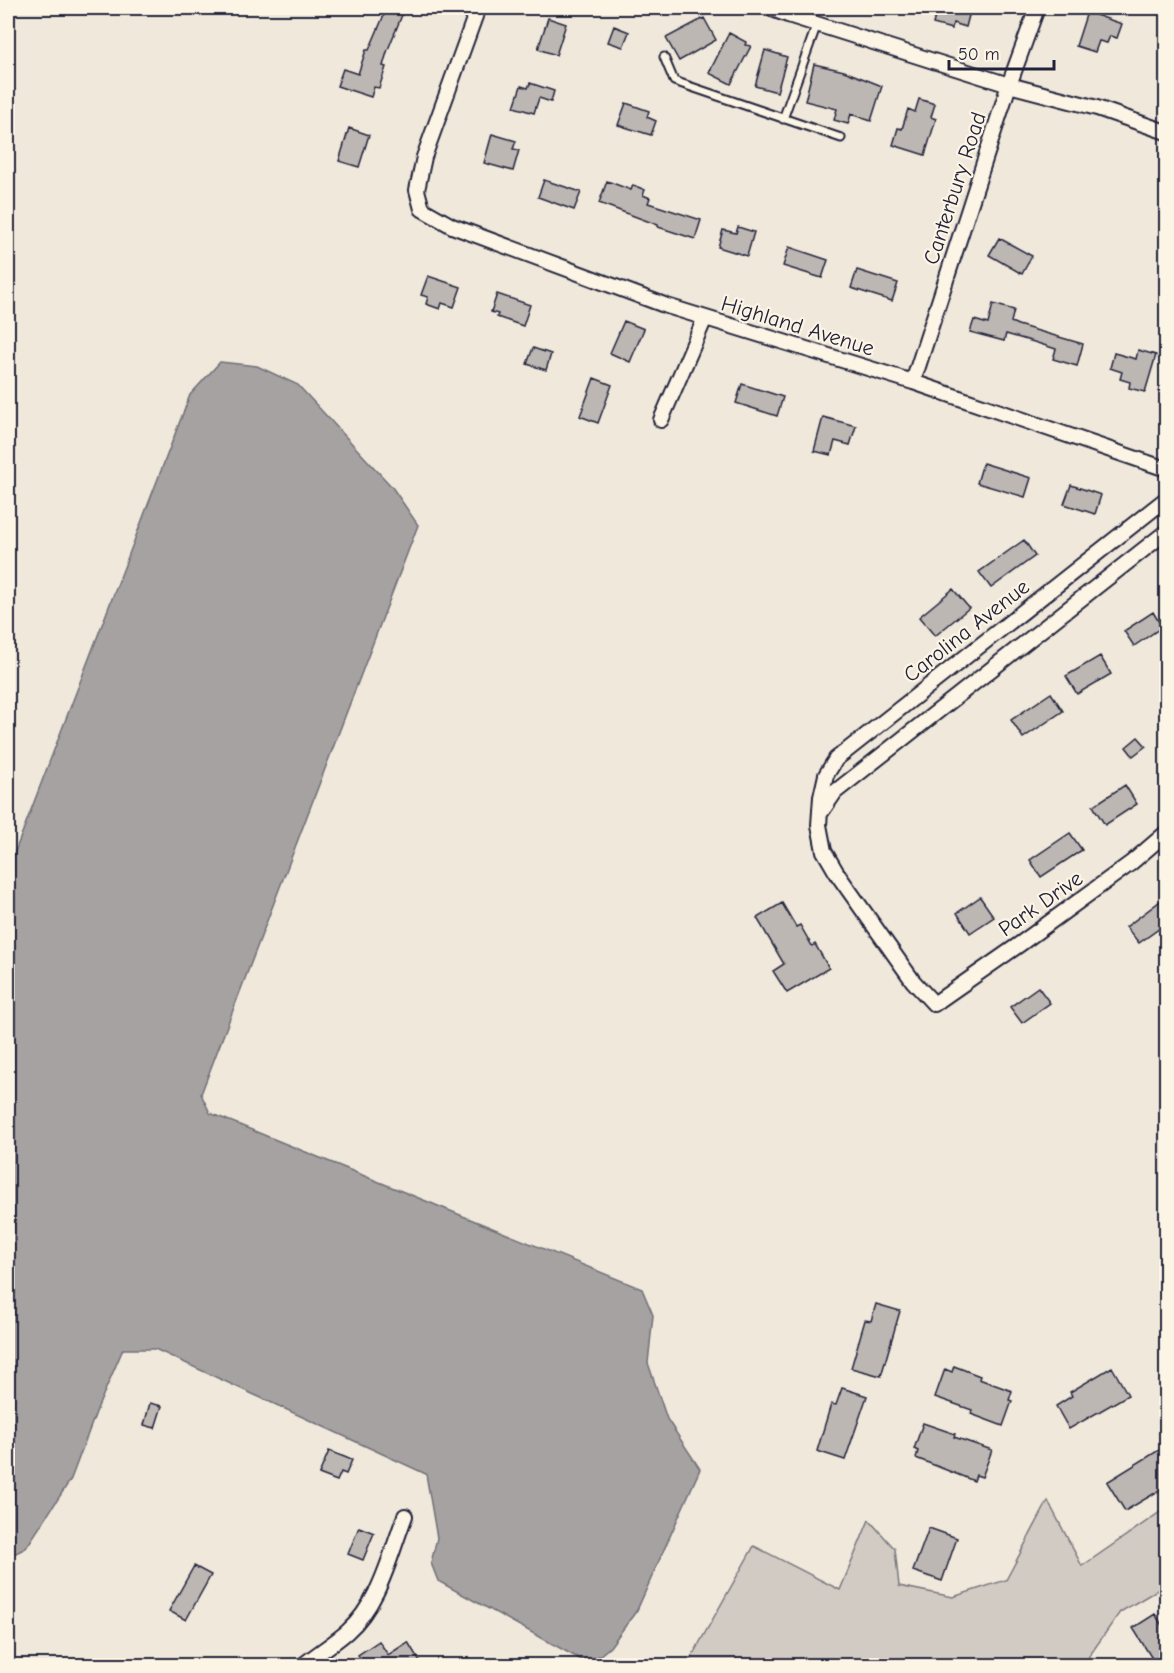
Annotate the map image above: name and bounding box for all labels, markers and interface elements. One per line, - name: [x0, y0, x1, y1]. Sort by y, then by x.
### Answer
- scale bar: [949, 33, 1054, 71]
- text: 50 m: [958, 44, 1000, 65]
- street label: Canterbury Road: [918, 109, 992, 268]
- street label: Highland Avenue: [718, 290, 877, 362]
- street label: Carolina Avenue: [899, 574, 1035, 688]
- street label: Park Drive: [993, 865, 1088, 942]

